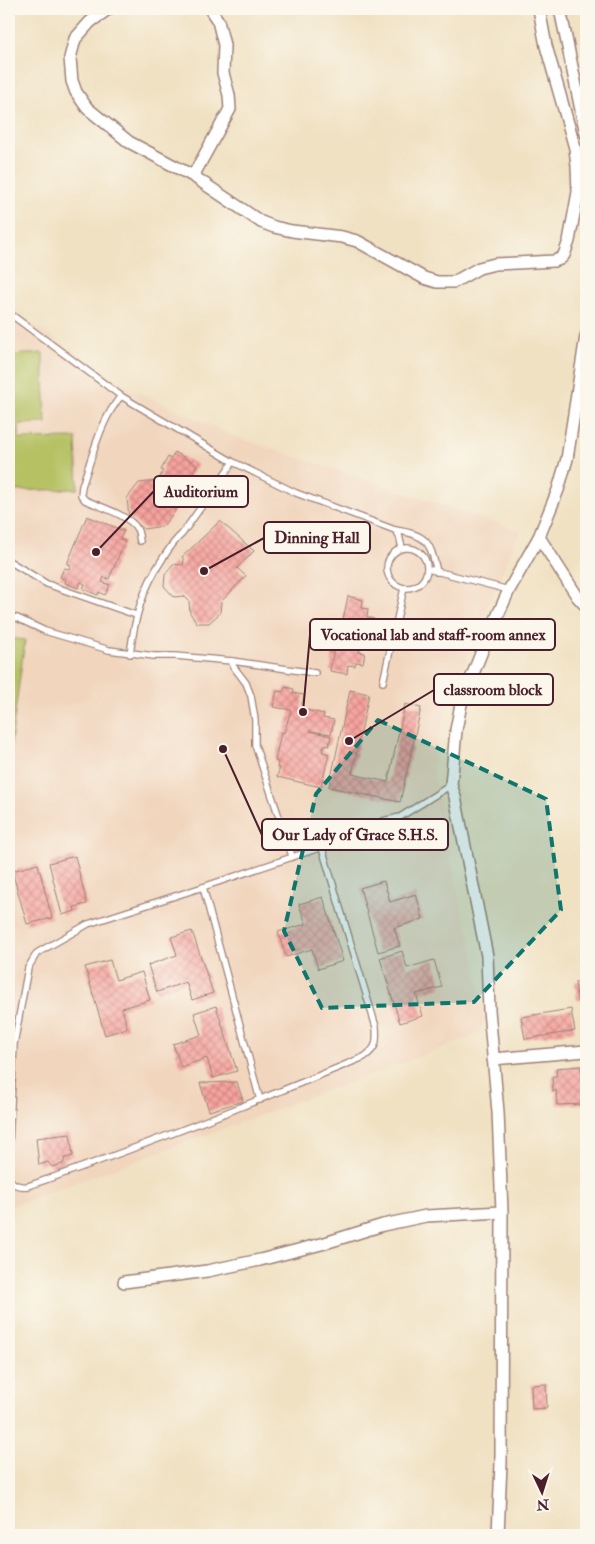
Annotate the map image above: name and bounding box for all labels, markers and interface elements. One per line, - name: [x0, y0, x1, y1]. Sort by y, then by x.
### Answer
- callout: Auditorium: [154, 476, 248, 507]
- text: Auditorium: [163, 482, 239, 502]
- callout: Dinning Hall: [264, 522, 370, 553]
- text: Dinning Hall: [274, 528, 361, 549]
- callout: Vocational lab and staff-room annex: [310, 619, 555, 650]
- text: Vocational lab and staff-room annex: [319, 625, 546, 645]
- callout: classroom block: [434, 674, 553, 705]
- text: classroom block: [444, 680, 543, 700]
- callout: Our Lady of Grace S.H.S.: [262, 819, 448, 850]
- text: Our Lady of Grace S.H.S.: [272, 825, 438, 846]
- north arrow: [518, 1466, 568, 1516]
- text: N: [536, 1495, 551, 1513]

